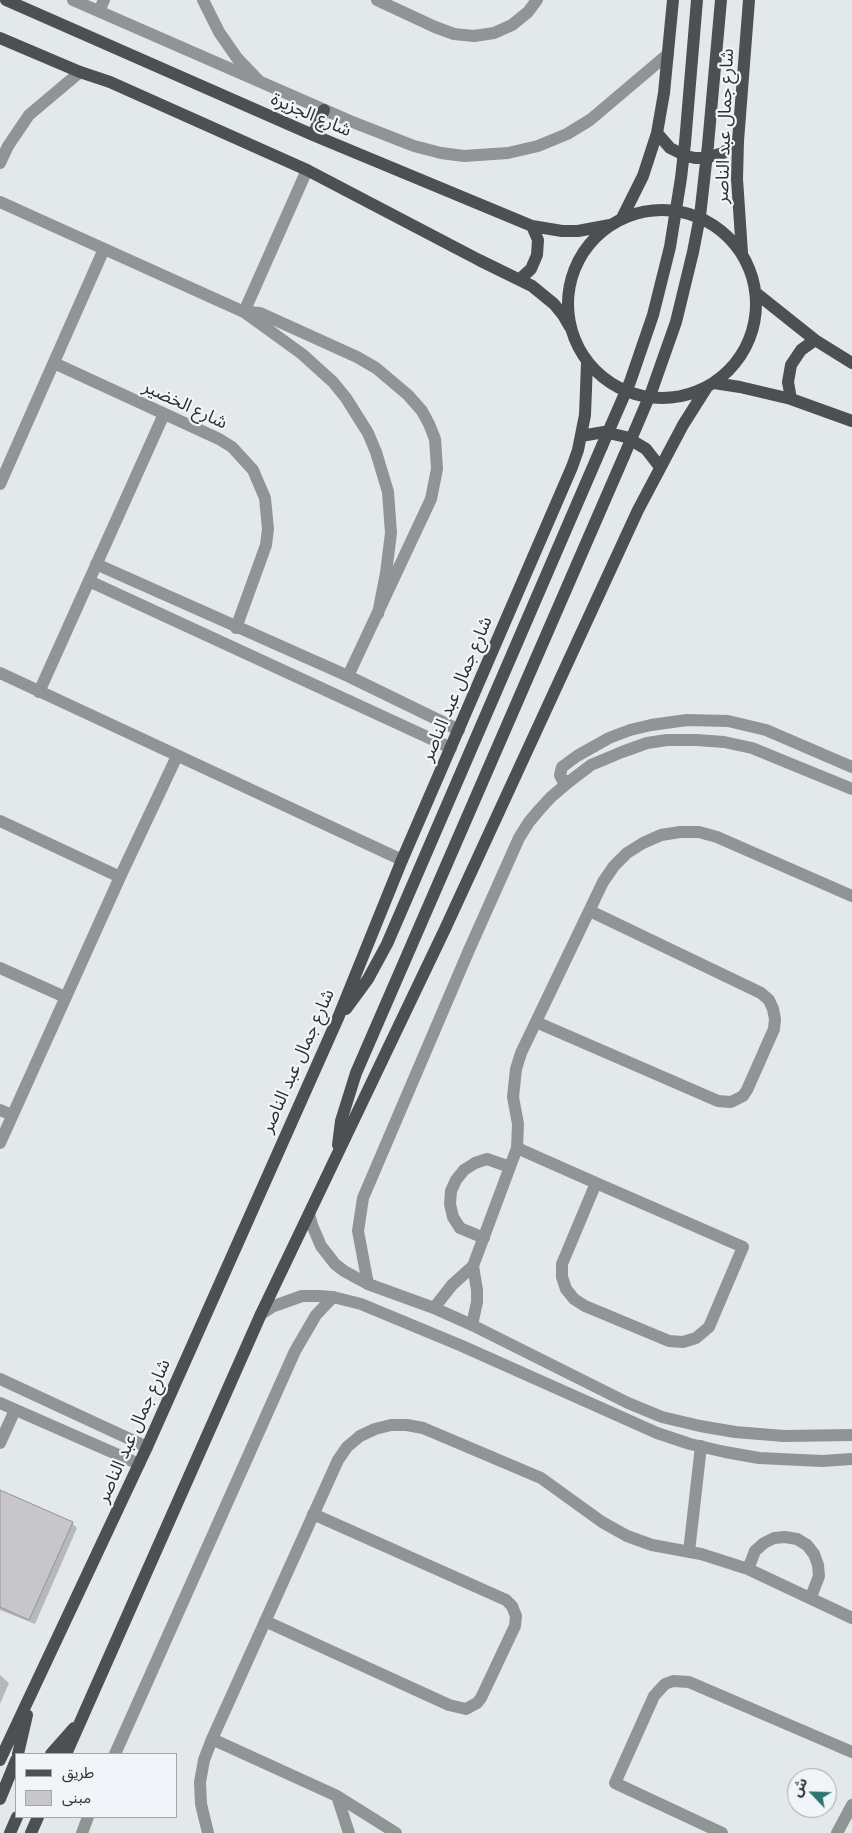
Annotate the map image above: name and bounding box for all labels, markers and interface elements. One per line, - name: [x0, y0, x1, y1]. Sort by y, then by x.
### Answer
- street label: شارع جمال عبد الناصر: [711, 48, 739, 204]
- street label: شارع الجزيرة: [267, 88, 355, 142]
- street label: شارع الخضير: [139, 376, 231, 434]
- street label: شارع جمال عبد الناصر: [417, 613, 497, 765]
- street label: شارع جمال عبد الناصر: [257, 986, 339, 1136]
- street label: شارع جمال عبد الناصر: [93, 1356, 175, 1506]
- legend: [15, 1753, 178, 1818]
- text: طريق: [62, 1763, 94, 1782]
- north arrow: [787, 1768, 837, 1818]
- text: ش: [787, 1775, 811, 1800]
- text: مبنى: [62, 1788, 91, 1807]

